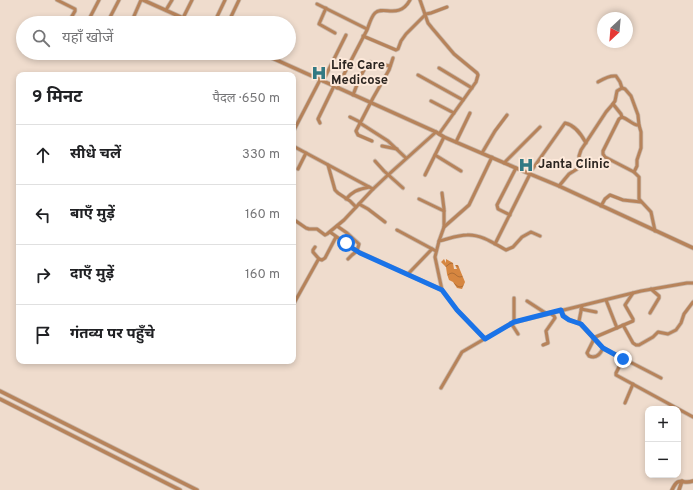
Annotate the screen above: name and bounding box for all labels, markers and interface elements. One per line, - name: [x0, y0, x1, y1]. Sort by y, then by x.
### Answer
- north arrow: [597, 12, 633, 48]
- search box: [16, 16, 296, 60]
- icon: search: [30, 27, 52, 49]
- text: यहाँ खोजें: [62, 29, 113, 48]
- place label: Life Care Medicose: [331, 58, 388, 89]
- hospital icon: Life Care Medicose: [310, 64, 328, 82]
- text: 9 मिनट: [32, 87, 82, 109]
- text: पैदल · 650 m: [213, 91, 280, 107]
- icon: ahead: [32, 144, 54, 166]
- text: सीधे चलें: [70, 145, 121, 164]
- text: 330 m: [242, 147, 280, 163]
- hospital icon: Janta Clinic: [517, 156, 535, 174]
- place label: Janta Clinic: [538, 157, 610, 173]
- icon: left: [32, 204, 54, 226]
- text: बाएँ मुड़ें: [70, 205, 115, 224]
- text: 160 m: [245, 207, 280, 223]
- route start: [337, 234, 355, 252]
- icon: right: [32, 264, 54, 286]
- text: दाएँ मुड़ें: [70, 265, 114, 284]
- text: 160 m: [245, 267, 280, 283]
- icon: arrive: [32, 324, 54, 346]
- text: गंतव्य पर पहुँचे: [70, 325, 155, 344]
- route end: [614, 350, 632, 368]
- map controls: [645, 406, 681, 478]
- button: +: [645, 406, 681, 442]
- button: −: [645, 442, 681, 478]

